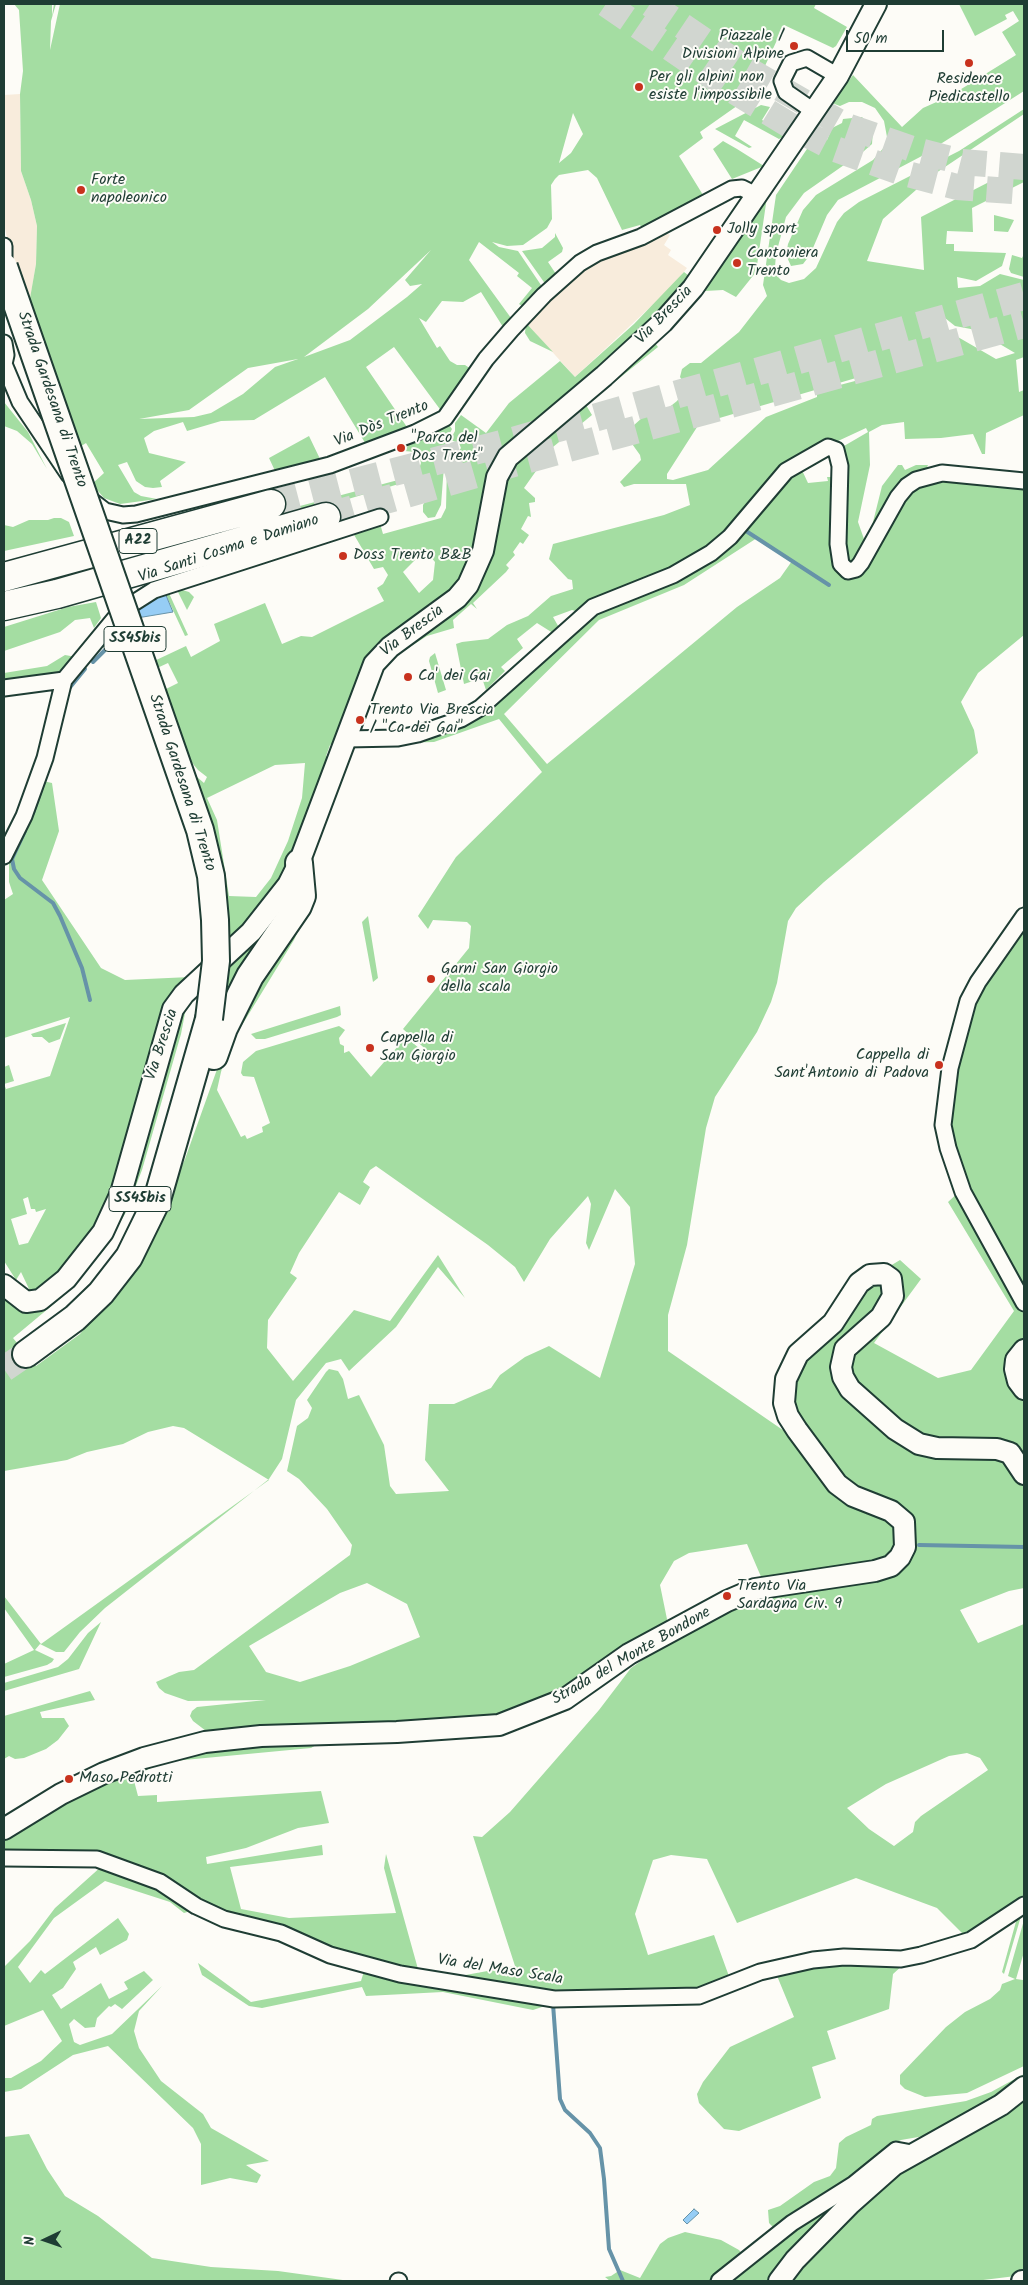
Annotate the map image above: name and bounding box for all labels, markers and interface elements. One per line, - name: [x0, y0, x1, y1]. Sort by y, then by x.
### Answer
- scale bar: [848, 20, 946, 52]
- place label: Piazzale / Divisioni Alpine: [682, 27, 784, 65]
- text: 50 m: [854, 27, 888, 51]
- marker: Piazzale / Divisioni Alpine: [788, 40, 800, 52]
- marker: Residence Piedicastello: [963, 57, 975, 69]
- place label: Per gli alpini non esiste l'impossibile: [649, 68, 772, 106]
- place label: Residence Piedicastello: [928, 70, 1010, 108]
- marker: Per gli alpini non esiste l'impossibile: [633, 81, 645, 93]
- place label: Forte napoleonico: [91, 171, 167, 209]
- marker: Forte napoleonico: [75, 184, 87, 196]
- place label: Jolly sport: [727, 220, 797, 240]
- marker: Jolly sport: [711, 224, 723, 236]
- place label: Cantoniera Trento: [747, 244, 818, 282]
- marker: Cantoniera Trento: [731, 257, 743, 269]
- street label: Via Brescia: [632, 283, 698, 349]
- street label: Strada Gardesana di Trento: [12, 309, 90, 491]
- street label: Via Dòs Trento: [332, 397, 432, 453]
- place label: "Parco del Dos Trent": [411, 429, 483, 467]
- marker: "Parco del Dos Trent": [395, 442, 407, 454]
- street label: Via Santi Cosma e Damiano: [136, 512, 322, 588]
- road number: A22: [119, 528, 157, 554]
- place label: Doss Trento B&B: [353, 546, 472, 566]
- marker: Doss Trento B&B: [337, 550, 349, 562]
- street label: Via Brescia: [378, 602, 448, 662]
- road number: SS45bis: [104, 626, 166, 652]
- place label: Ca' dei Gai: [418, 667, 490, 687]
- marker: Ca' dei Gai: [402, 671, 414, 683]
- street label: Strada Gardesana di Trento: [143, 692, 219, 874]
- place label: Trento Via Brescia / "Ca dei Gai": [370, 701, 494, 739]
- marker: Trento Via Brescia / "Ca dei Gai": [354, 714, 366, 726]
- place label: Garni San Giorgio della scala: [441, 960, 558, 998]
- marker: Garni San Giorgio della scala: [425, 973, 437, 985]
- street label: Via Brescia: [142, 1007, 184, 1083]
- place label: Cappella di San Giorgio: [380, 1029, 456, 1067]
- marker: Cappella di San Giorgio: [364, 1042, 376, 1054]
- place label: Cappella di Sant'Antonio di Padova: [774, 1046, 929, 1084]
- marker: Cappella di Sant'Antonio di Padova: [933, 1059, 945, 1071]
- road number: SS45bis: [109, 1186, 171, 1212]
- place label: Trento Via Sardagna Civ. 9: [737, 1577, 842, 1615]
- marker: Trento Via Sardagna Civ. 9: [721, 1590, 733, 1602]
- street label: Strada del Monte Bondone: [549, 1604, 715, 1710]
- place label: Maso Pedrotti: [79, 1769, 172, 1789]
- marker: Maso Pedrotti: [63, 1773, 75, 1785]
- street label: Via del Maso Scala: [436, 1952, 564, 1990]
- north arrow: [20, 2215, 70, 2265]
- text: N: [19, 2236, 41, 2246]

